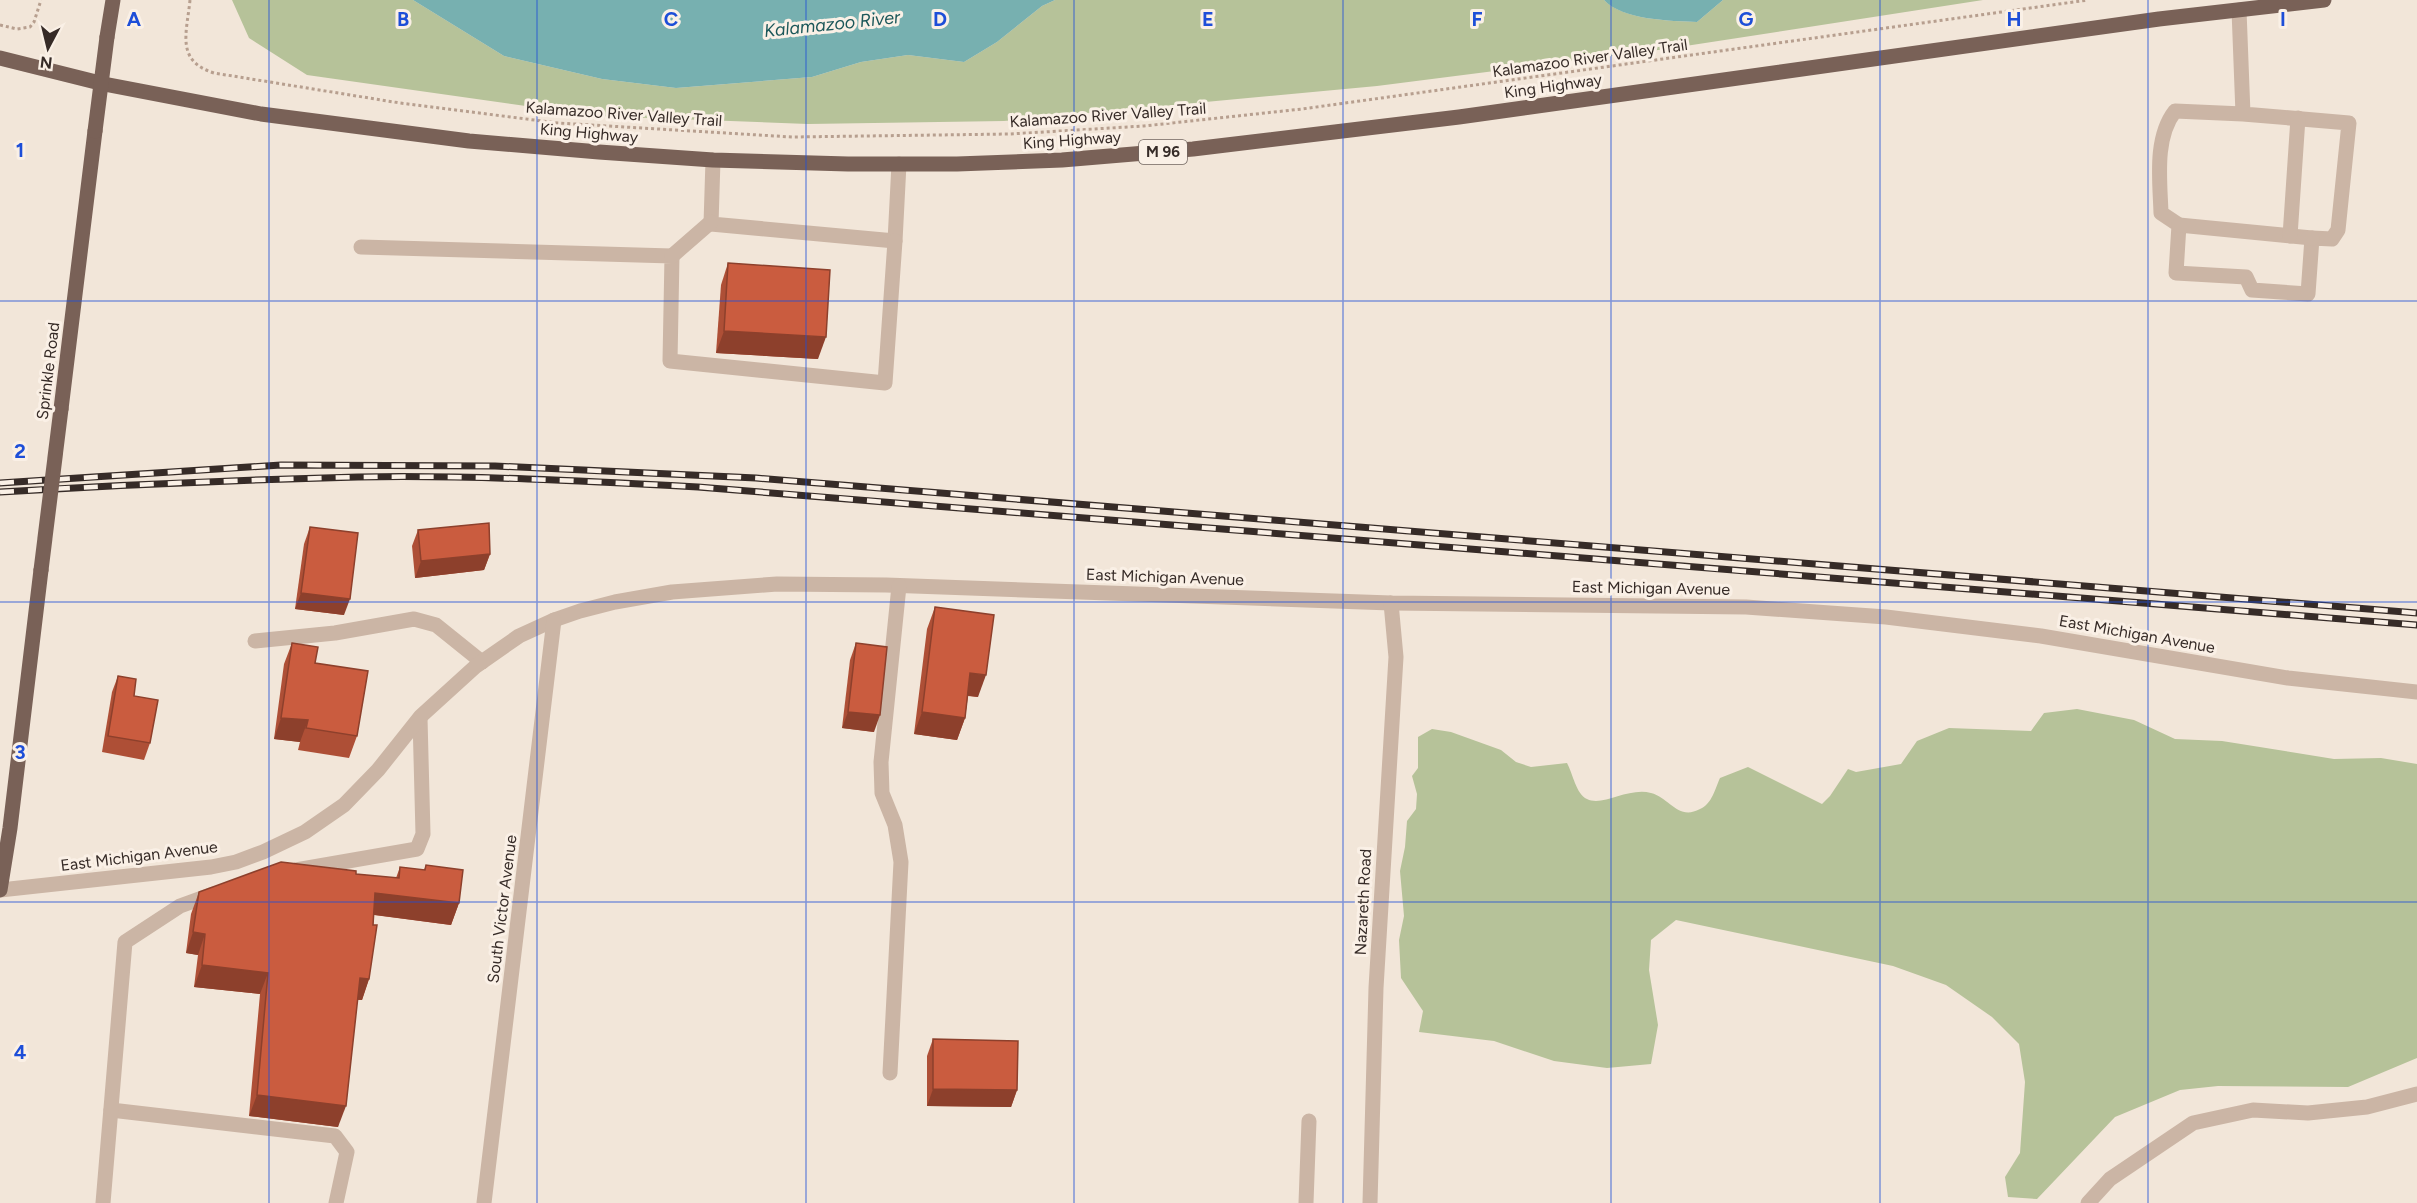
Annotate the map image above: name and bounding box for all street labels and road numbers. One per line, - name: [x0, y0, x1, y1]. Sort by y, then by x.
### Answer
- street label: Kalamazoo River Valley Trail: [1491, 35, 1689, 81]
- street label: King Highway: [1503, 70, 1604, 102]
- street label: Kalamazoo River Valley Trail: [525, 98, 723, 130]
- street label: Kalamazoo River Valley Trail: [1009, 99, 1207, 131]
- street label: King Highway: [539, 119, 639, 147]
- street label: King Highway: [1022, 127, 1122, 153]
- road number: M 96: [1139, 140, 1187, 164]
- street label: Sprinkle Road: [33, 321, 63, 421]
- street label: East Michigan Avenue: [1086, 565, 1245, 589]
- street label: East Michigan Avenue: [1572, 577, 1731, 599]
- street label: East Michigan Avenue: [2057, 611, 2217, 657]
- street label: South Victor Avenue: [483, 834, 521, 984]
- street label: East Michigan Avenue: [59, 837, 219, 875]
- street label: Nazareth Road: [1351, 848, 1375, 956]

